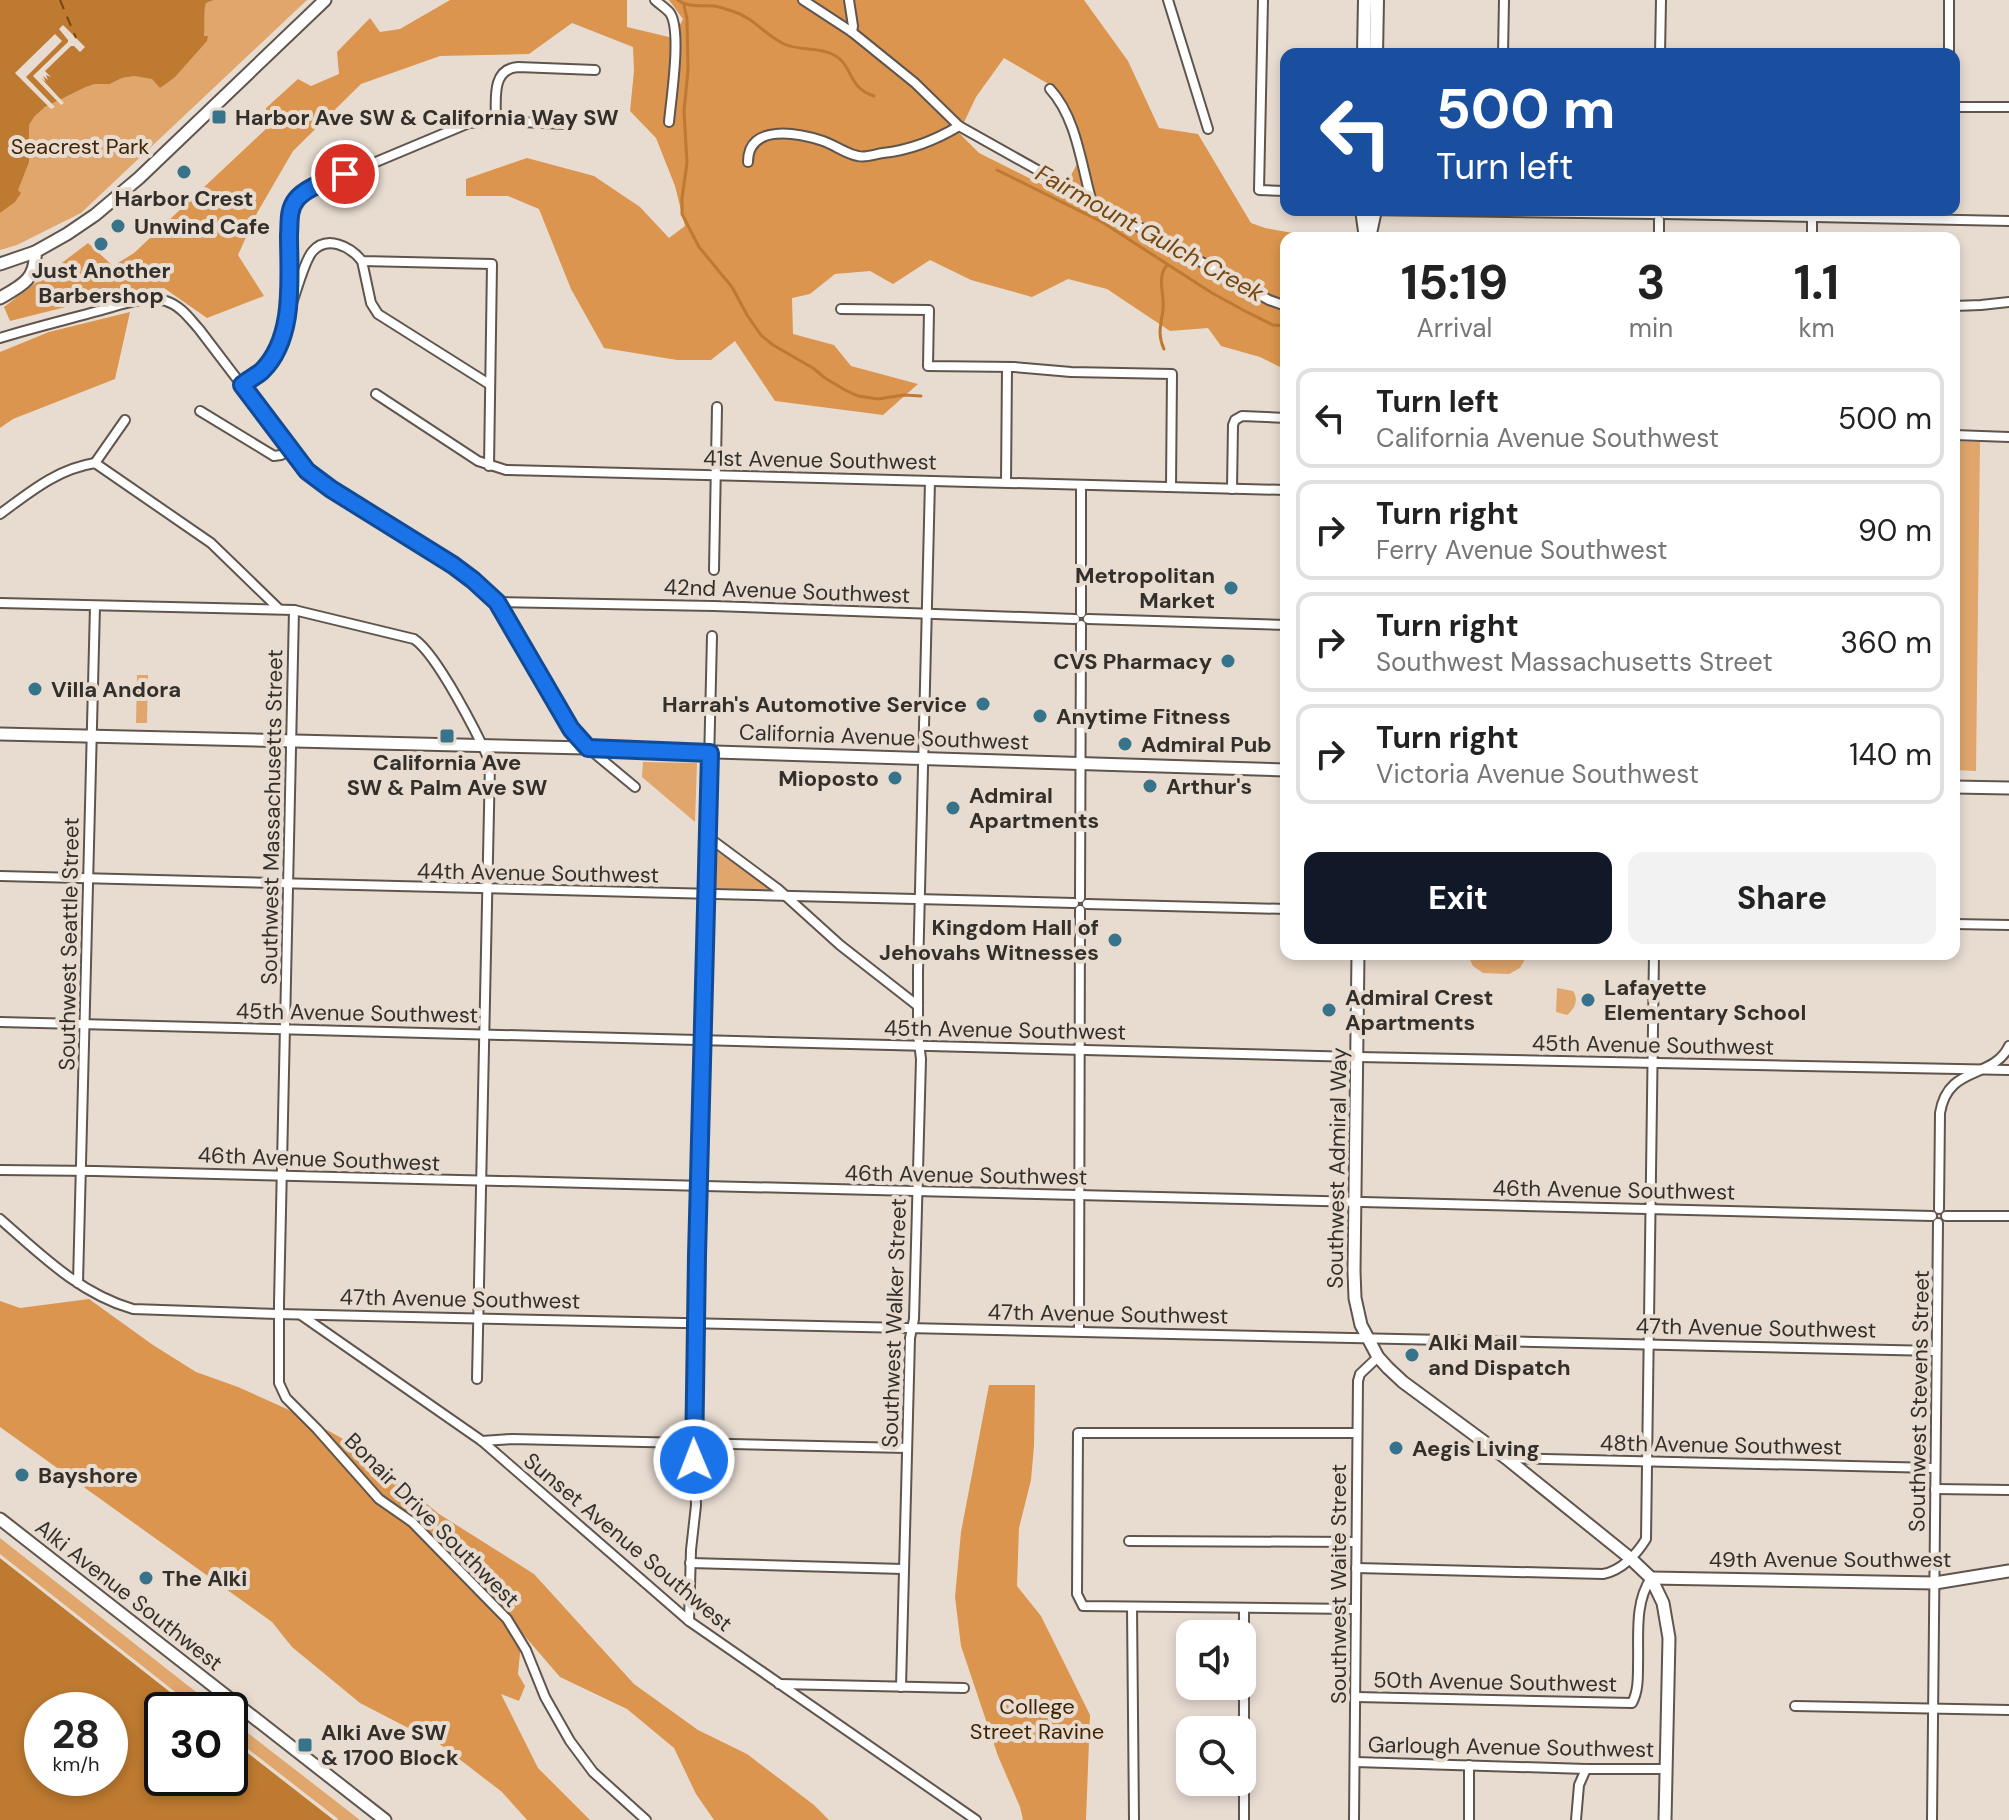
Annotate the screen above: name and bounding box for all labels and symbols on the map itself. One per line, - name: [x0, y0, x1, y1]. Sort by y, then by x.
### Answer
- place label: Harbor Ave SW & California Way SW: [235, 103, 619, 132]
- marker: Harbor Ave SW & California Way SW: [210, 108, 228, 126]
- park label: Seacrest Park: [11, 132, 149, 161]
- pin: [311, 140, 379, 208]
- water label: Fairmount Gulch Creek: [1030, 157, 1270, 309]
- marker: Harbor Crest: [175, 163, 193, 181]
- place label: Harbor Crest: [115, 184, 253, 213]
- place label: Unwind Cafe: [134, 212, 270, 241]
- marker: Unwind Cafe: [109, 217, 127, 235]
- marker: Just Another Barbershop: [92, 235, 110, 253]
- place label: Just Another Barbershop: [31, 256, 171, 310]
- street label: 41st Avenue Southwest: [703, 443, 937, 477]
- place label: Metropolitan Market: [1075, 561, 1215, 615]
- street label: 42nd Avenue Southwest: [663, 572, 911, 610]
- marker: Metropolitan Market: [1222, 579, 1240, 597]
- place label: CVS Pharmacy: [1053, 647, 1212, 676]
- street label: Southwest Massachusetts Street: [255, 649, 289, 985]
- marker: CVS Pharmacy: [1219, 652, 1237, 670]
- place label: Villa Andora: [51, 675, 181, 704]
- marker: Villa Andora: [26, 680, 44, 698]
- place label: Harrah's Automotive Service: [662, 690, 967, 719]
- marker: Harrah's Automotive Service: [974, 695, 992, 713]
- place label: Anytime Fitness: [1056, 702, 1231, 731]
- marker: Anytime Fitness: [1031, 707, 1049, 725]
- street label: California Avenue Southwest: [738, 717, 1030, 757]
- marker: California Ave SW & Palm Ave SW: [438, 727, 456, 745]
- place label: Admiral Pub: [1141, 730, 1272, 759]
- marker: Admiral Pub: [1116, 735, 1134, 753]
- place label: California Ave SW & Palm Ave SW: [347, 748, 547, 802]
- place label: Mioposto: [778, 764, 879, 793]
- marker: Mioposto: [886, 769, 904, 787]
- place label: Arthur's: [1166, 772, 1252, 801]
- marker: Arthur's: [1141, 777, 1159, 795]
- place label: Admiral Apartments: [969, 781, 1099, 835]
- marker: Admiral Apartments: [944, 799, 962, 817]
- street label: Southwest Seattle Street: [52, 817, 86, 1071]
- street label: 44th Avenue Southwest: [417, 856, 659, 890]
- place label: Kingdom Hall of Jehovahs Witnesses: [879, 913, 1099, 967]
- marker: Kingdom Hall of Jehovahs Witnesses: [1106, 931, 1124, 949]
- place label: Lafayette Elementary School: [1604, 973, 1806, 1027]
- place label: Admiral Crest Apartments: [1345, 983, 1493, 1037]
- marker: Lafayette Elementary School: [1579, 991, 1597, 1009]
- street label: 45th Avenue Southwest: [236, 996, 478, 1030]
- marker: Admiral Crest Apartments: [1320, 1001, 1338, 1019]
- street label: 45th Avenue Southwest: [884, 1013, 1126, 1047]
- street label: 45th Avenue Southwest: [1532, 1028, 1774, 1062]
- street label: Southwest Admiral Way: [1320, 1047, 1354, 1289]
- street label: 46th Avenue Southwest: [197, 1140, 441, 1178]
- street label: 46th Avenue Southwest: [844, 1158, 1088, 1192]
- street label: 46th Avenue Southwest: [1492, 1173, 1736, 1207]
- street label: Southwest Walker Street: [875, 1198, 913, 1448]
- street label: Southwest Stevens Street: [1902, 1270, 1936, 1532]
- street label: 47th Avenue Southwest: [339, 1282, 581, 1316]
- street label: 47th Avenue Southwest: [987, 1297, 1229, 1331]
- street label: 47th Avenue Southwest: [1635, 1311, 1877, 1345]
- place label: Alki Mail and Dispatch: [1428, 1328, 1571, 1382]
- marker: Alki Mail and Dispatch: [1403, 1346, 1421, 1364]
- position arrow: [652, 1418, 736, 1502]
- street label: Bonair Drive Southwest: [338, 1426, 526, 1614]
- street label: 48th Avenue Southwest: [1600, 1428, 1842, 1462]
- place label: Aegis Living: [1412, 1434, 1540, 1463]
- marker: Aegis Living: [1387, 1439, 1405, 1457]
- street label: Sunset Avenue Southwest: [518, 1446, 738, 1638]
- place label: Bayshore: [38, 1461, 138, 1490]
- street label: Southwest Waite Street: [1324, 1464, 1353, 1704]
- marker: Bayshore: [13, 1466, 31, 1484]
- street label: Alki Avenue Southwest: [29, 1513, 229, 1677]
- street label: 49th Avenue Southwest: [1709, 1545, 1951, 1574]
- place label: The Alki: [162, 1564, 247, 1593]
- marker: The Alki: [137, 1569, 155, 1587]
- street label: 50th Avenue Southwest: [1373, 1665, 1617, 1699]
- speed limit sign: 30: [144, 1692, 248, 1796]
- park label: College Street Ravine: [970, 1692, 1104, 1746]
- place label: Alki Ave SW & 1700 Block: [321, 1718, 459, 1772]
- street label: Garlough Avenue Southwest: [1368, 1730, 1654, 1764]
- marker: Alki Ave SW & 1700 Block: [296, 1736, 314, 1754]

